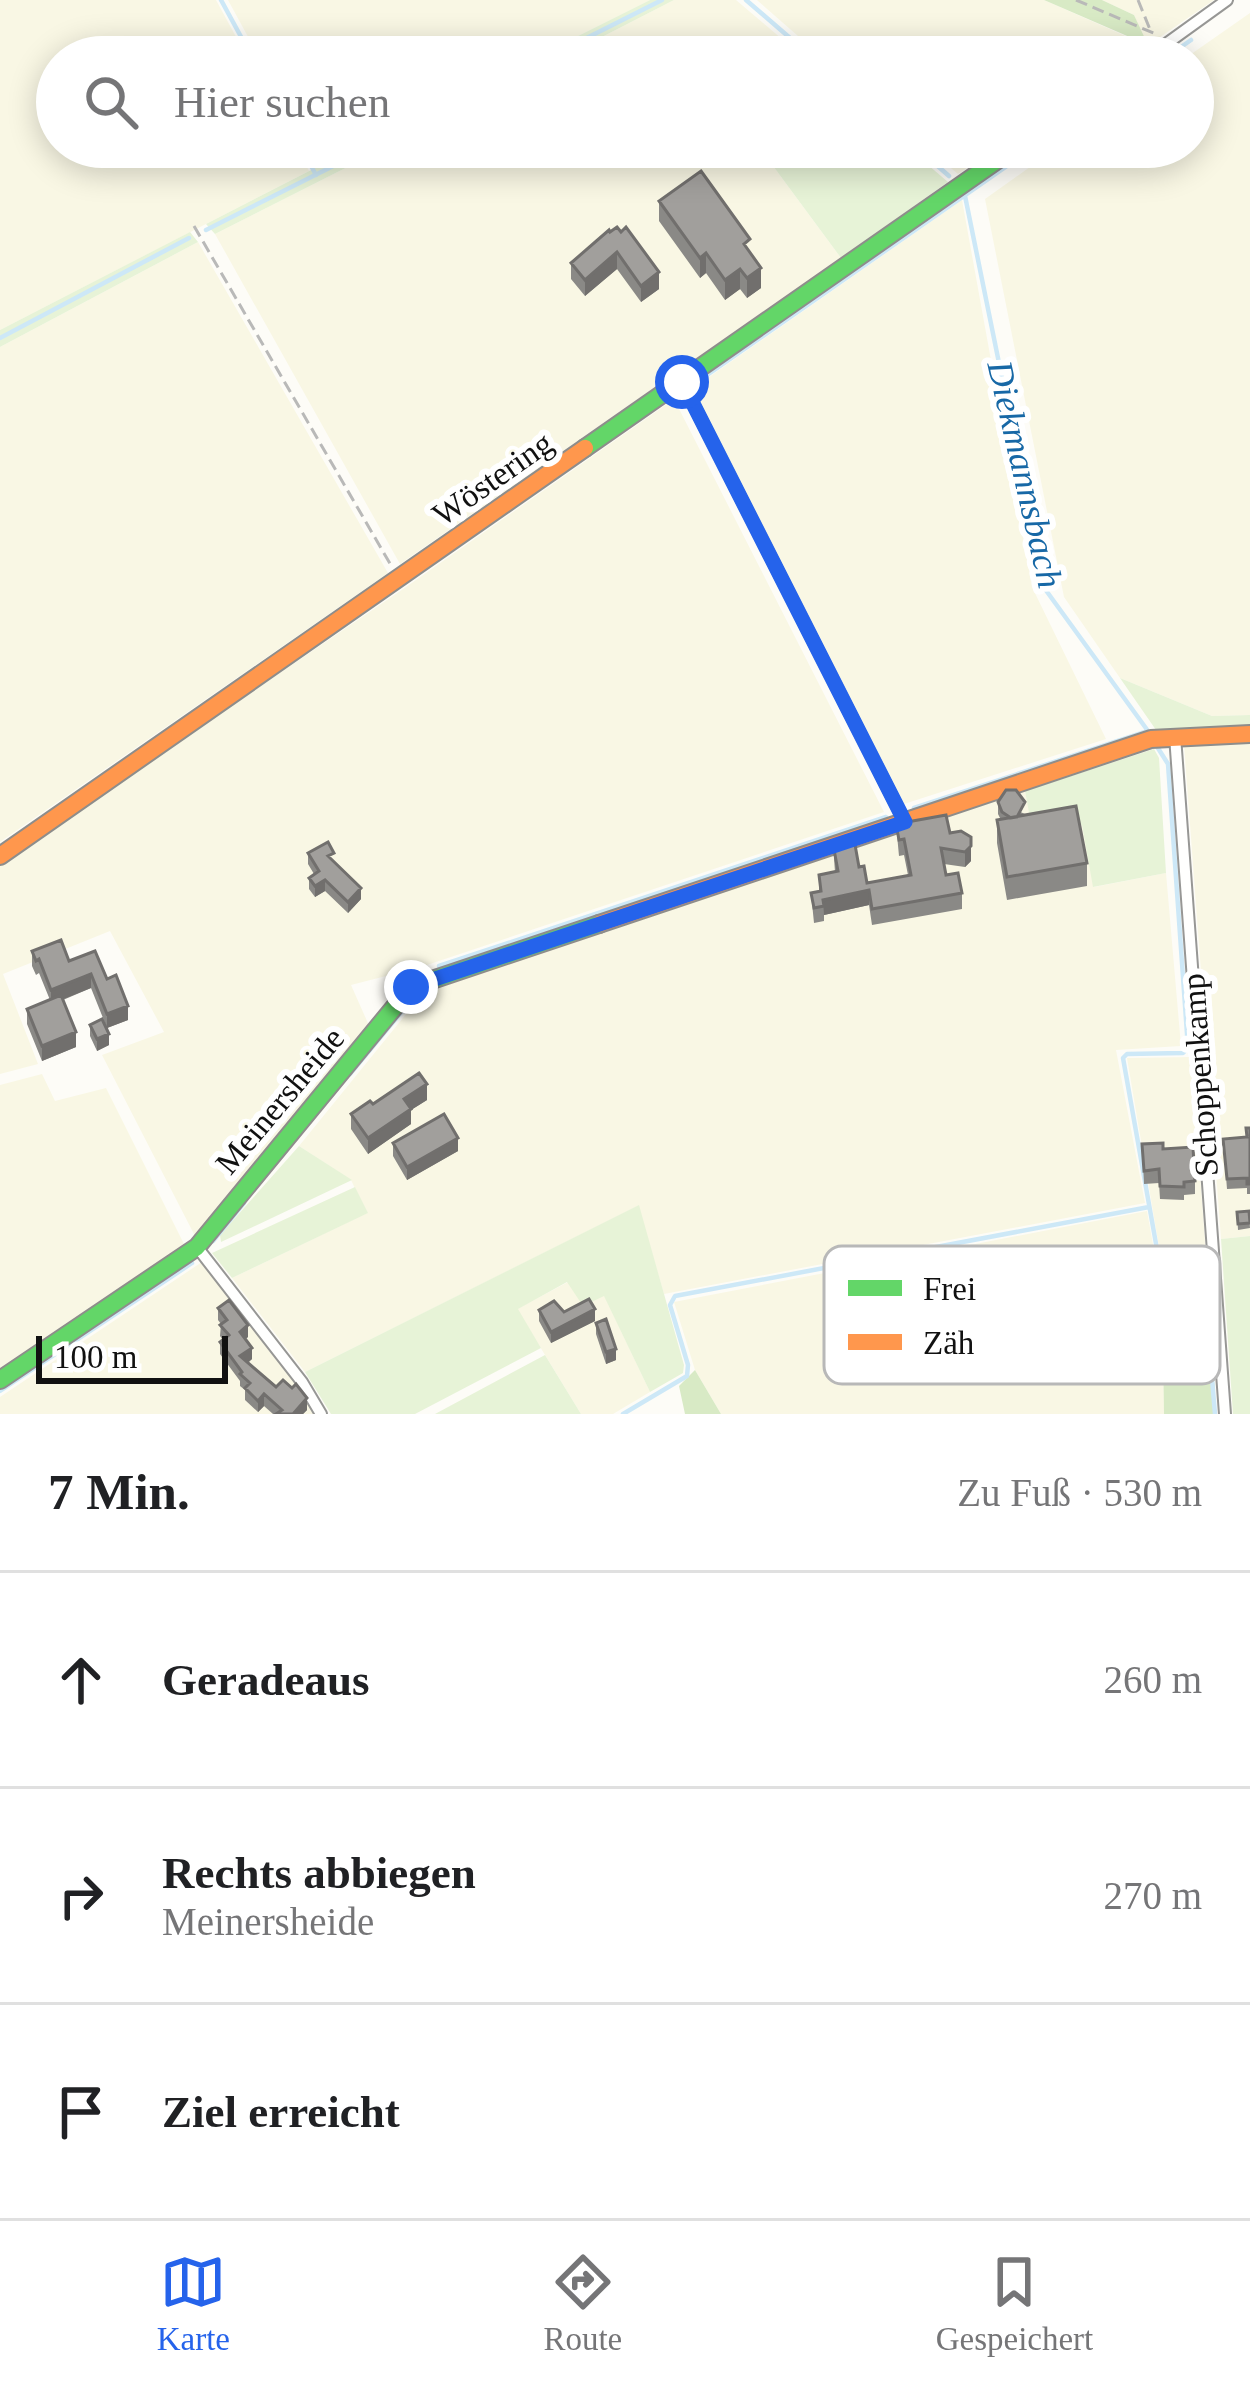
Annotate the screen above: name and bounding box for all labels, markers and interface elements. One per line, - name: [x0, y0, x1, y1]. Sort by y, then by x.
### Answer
- search box: [36, 36, 1214, 168]
- icon: search: [78, 69, 144, 135]
- text: Hier suchen: [174, 77, 390, 127]
- route start: [655, 355, 709, 409]
- water label: Diekmannsbach: [979, 356, 1071, 592]
- street label: Wöstering: [426, 425, 559, 533]
- route end: [384, 960, 438, 1014]
- street label: Schoppenkamp: [1175, 972, 1225, 1178]
- street label: Meinersheide: [208, 1020, 351, 1181]
- legend: [824, 1246, 1220, 1384]
- text: Frei: [923, 1271, 976, 1307]
- text: Zäh: [923, 1325, 975, 1361]
- scale bar: [36, 1330, 228, 1383]
- text: 100 m: [54, 1339, 137, 1375]
- text: 7 Min.: [48, 1464, 190, 1520]
- text: Zu Fuß · 530 m: [957, 1471, 1202, 1514]
- icon: ahead: [48, 1647, 114, 1713]
- text: Geradeaus: [162, 1655, 370, 1705]
- text: 260 m: [1103, 1658, 1202, 1701]
- text: Rechts abbiegen: [162, 1848, 476, 1898]
- icon: right: [48, 1863, 114, 1929]
- text: 270 m: [1103, 1874, 1202, 1917]
- text: Meinersheide: [162, 1900, 374, 1943]
- icon: arrive: [48, 2079, 114, 2145]
- text: Ziel erreicht: [162, 2087, 400, 2137]
- tab: Karte: [157, 2249, 230, 2358]
- tab: Route: [543, 2249, 622, 2358]
- tab: Gespeichert: [936, 2249, 1093, 2358]

